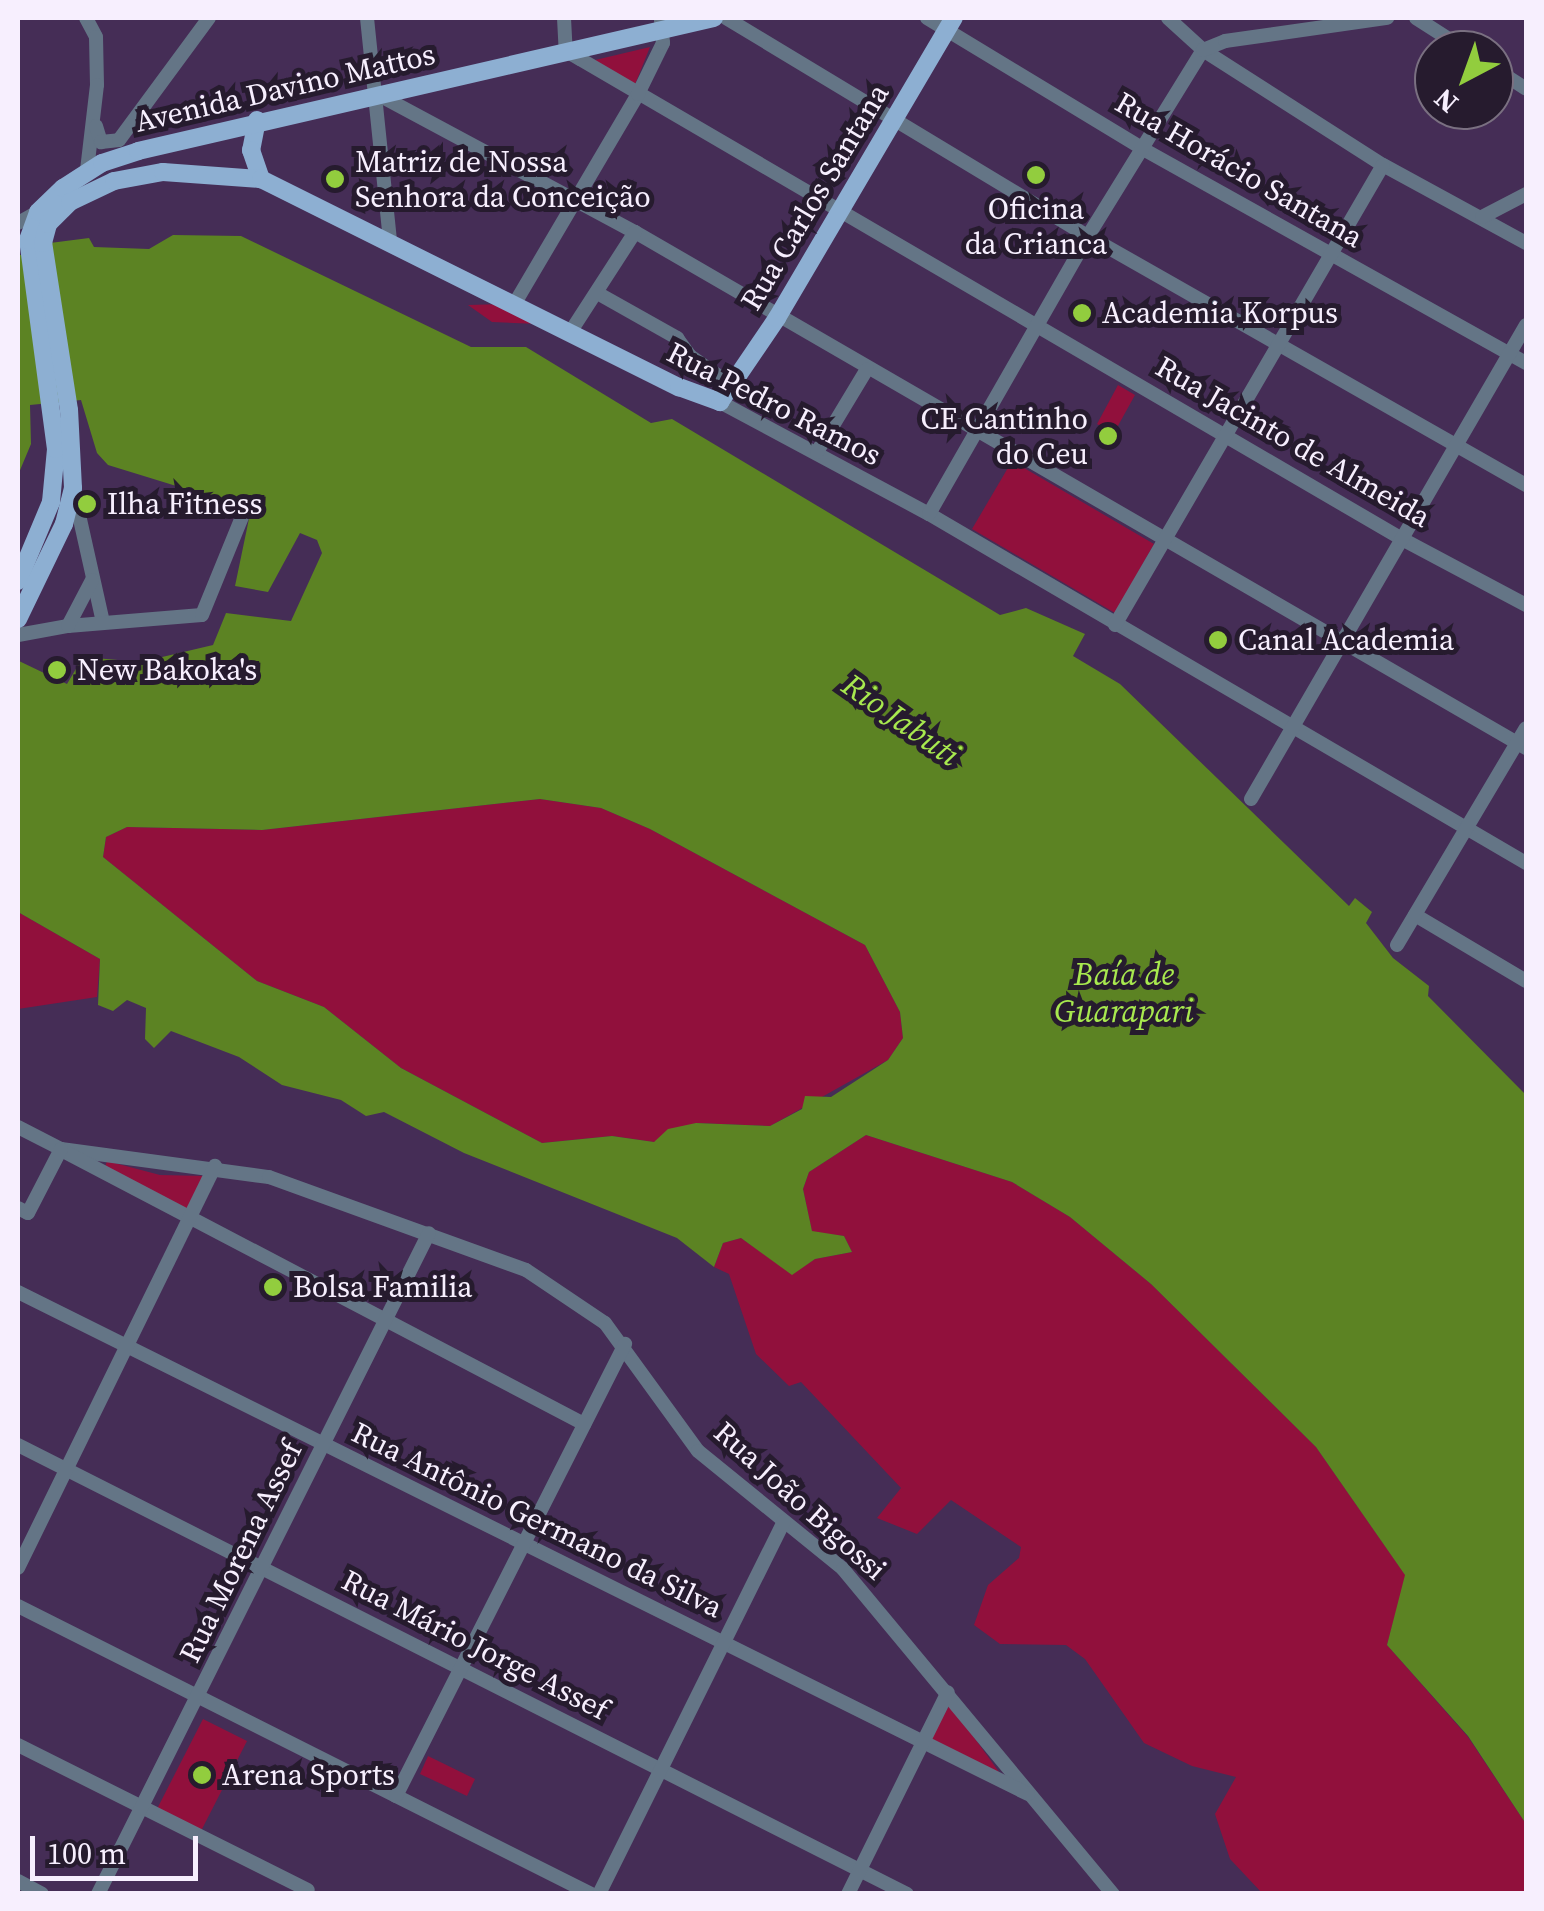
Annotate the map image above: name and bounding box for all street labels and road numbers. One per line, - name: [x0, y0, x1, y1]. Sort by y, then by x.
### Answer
- street label: Avenida Davino Mattos: [132, 36, 438, 140]
- street label: Rua Carlos Santana: [733, 77, 897, 317]
- street label: Rua Horácio Santana: [1109, 84, 1369, 256]
- street label: Rua Pedro Ramos: [661, 335, 887, 473]
- street label: Rua Jacinto de Almeida: [1149, 349, 1437, 535]
- street label: Rua Antônio Germano da Silva: [346, 1414, 728, 1626]
- street label: Rua João Bigossi: [706, 1414, 894, 1588]
- street label: Rua Morena Assef: [172, 1436, 310, 1668]
- street label: Rua Mário Jorge Assef: [336, 1562, 614, 1728]

